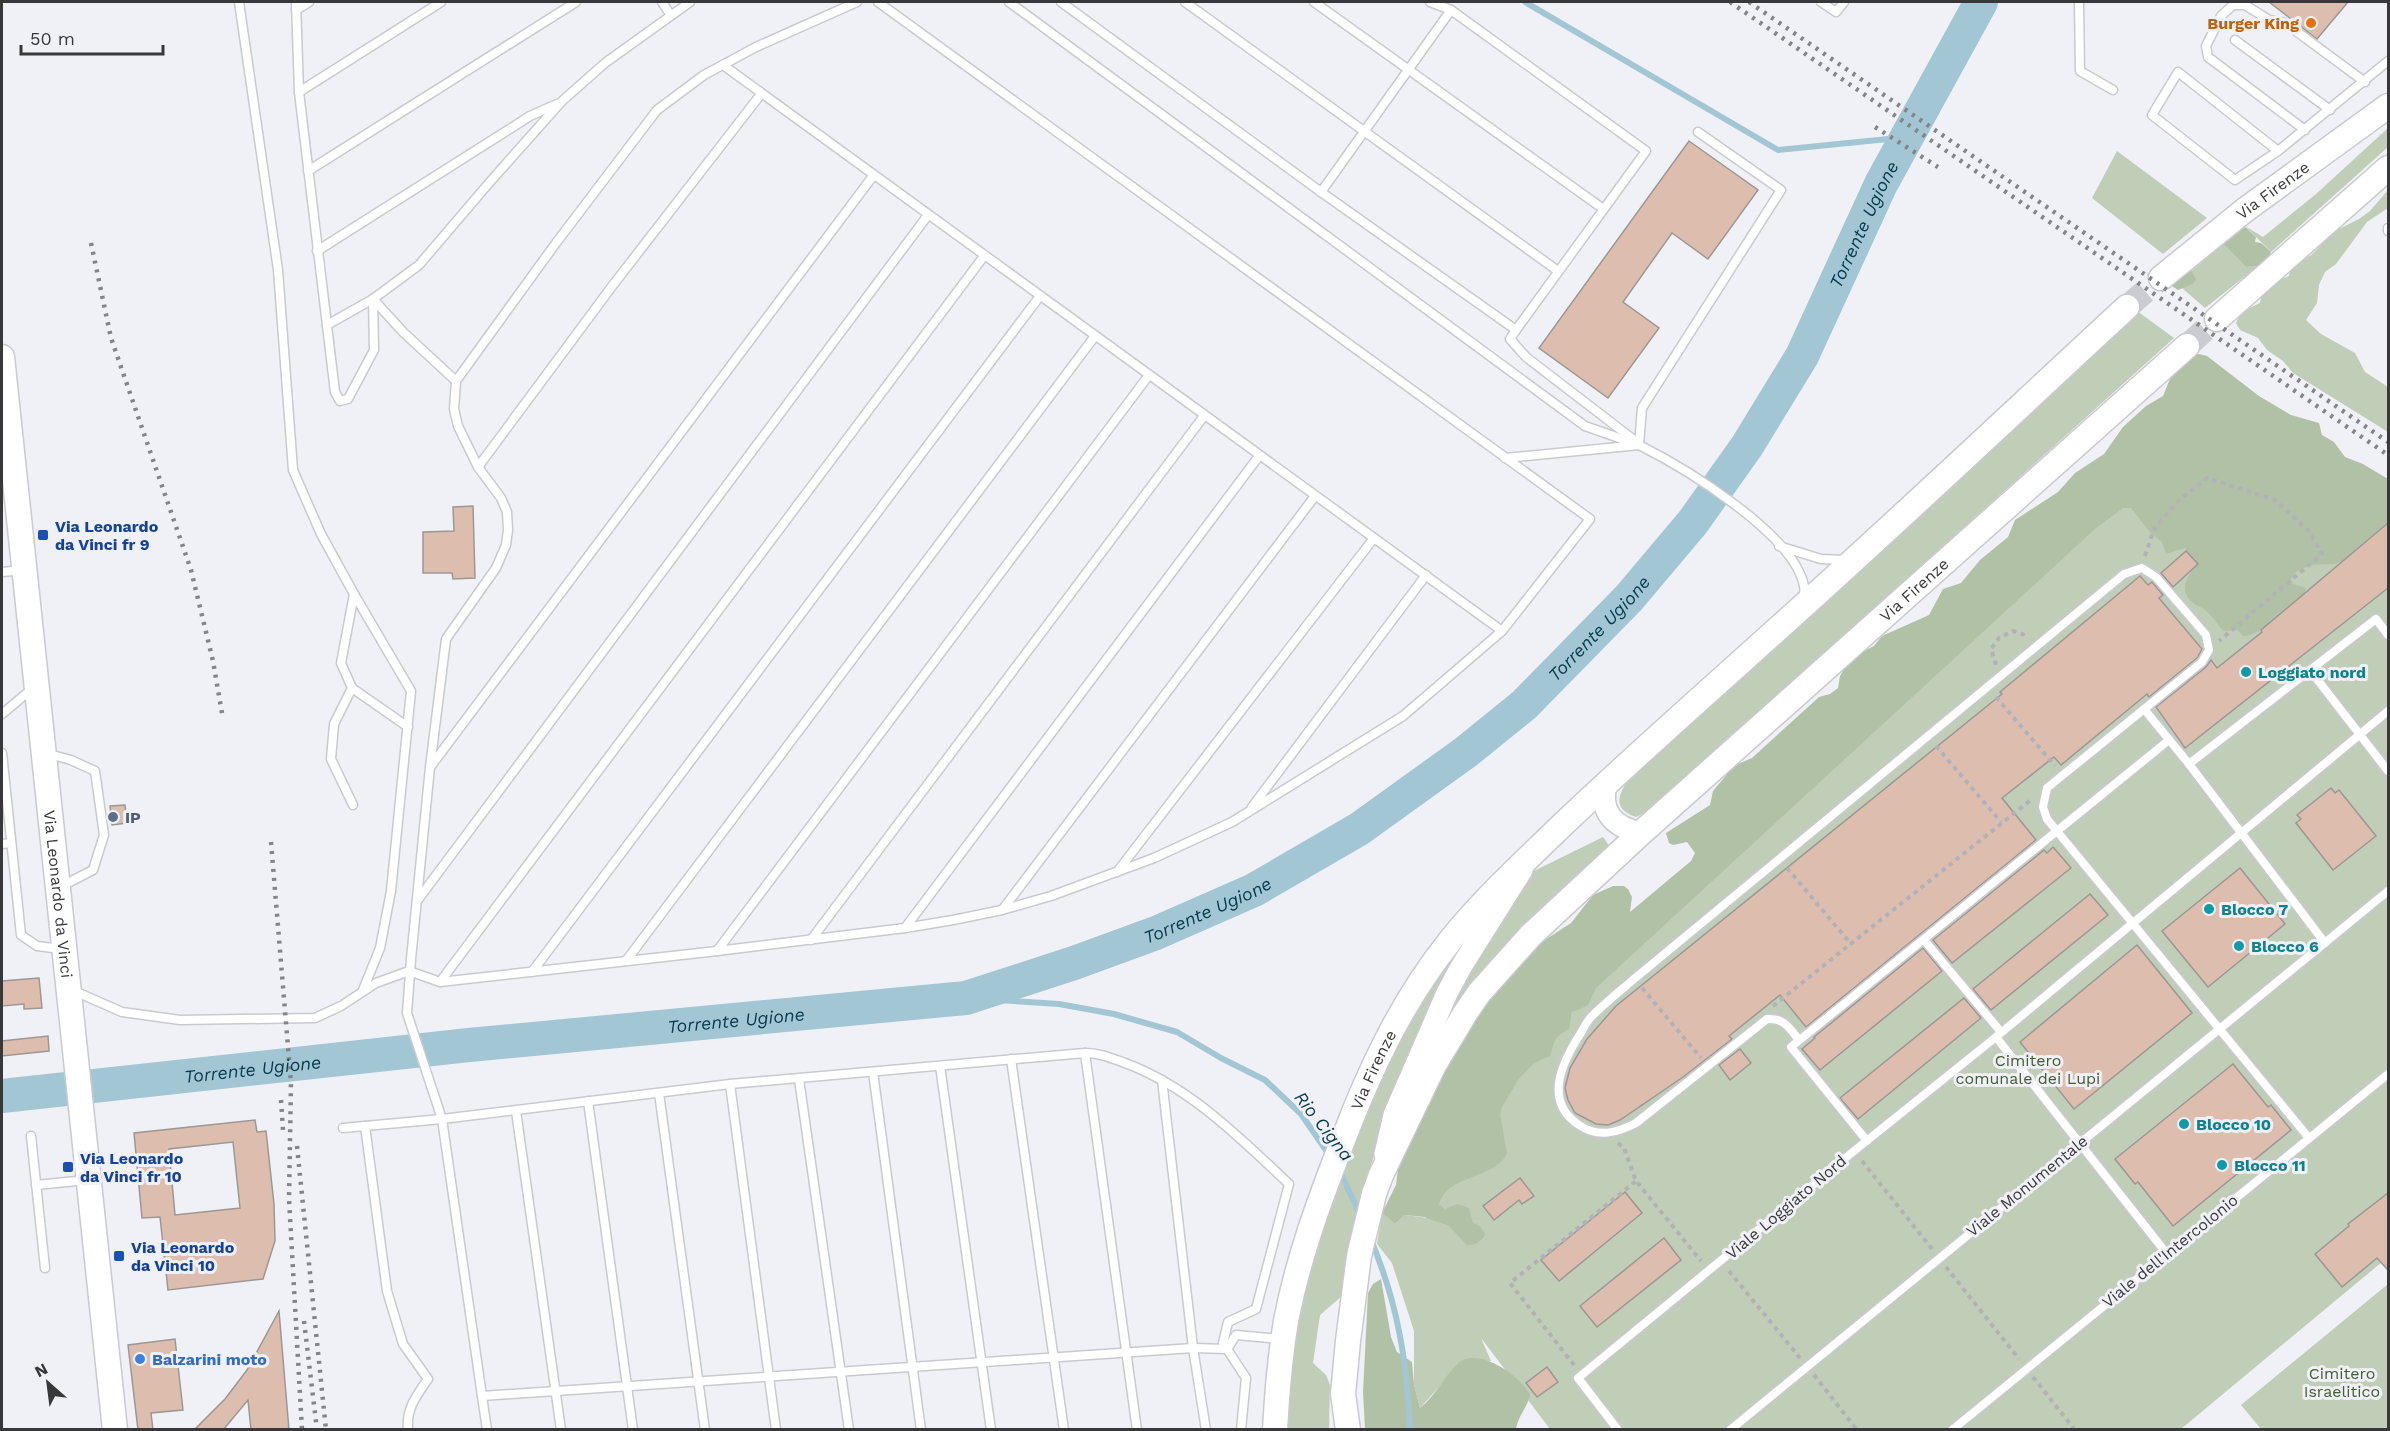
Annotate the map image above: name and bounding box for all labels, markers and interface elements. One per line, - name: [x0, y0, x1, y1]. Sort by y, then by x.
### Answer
- place label: Burger King: [2207, 14, 2299, 33]
- marker: Burger King: [2304, 16, 2318, 30]
- scale bar: [21, 18, 164, 56]
- text: 50 m: [30, 28, 75, 49]
- water label: Torrente Ugione: [1824, 157, 1902, 291]
- street label: Via Firenze: [2232, 157, 2313, 223]
- place label: Via Leonardo da Vinci fr 9: [55, 517, 159, 554]
- marker: Via Leonardo da Vinci fr 9: [36, 528, 50, 542]
- street label: Via Firenze: [1876, 554, 1952, 625]
- water label: Torrente Ugione: [1543, 571, 1654, 685]
- place label: Loggiato nord: [2258, 663, 2366, 682]
- marker: Loggiato nord: [2239, 665, 2253, 679]
- place label: IP: [125, 808, 141, 827]
- street label: Via Leonardo da Vinci: [40, 809, 77, 979]
- marker: IP: [106, 810, 120, 824]
- water label: Torrente Ugione: [1140, 872, 1275, 947]
- place label: Blocco 7: [2221, 900, 2289, 919]
- marker: Blocco 7: [2202, 902, 2216, 916]
- place label: Blocco 6: [2251, 937, 2319, 956]
- marker: Blocco 6: [2232, 939, 2246, 953]
- water label: Torrente Ugione: [666, 1003, 806, 1037]
- street label: Via Firenze: [1346, 1027, 1400, 1113]
- water label: Torrente Ugione: [183, 1051, 322, 1087]
- park label: Cimitero comunale dei Lupi: [1956, 1051, 2100, 1088]
- water label: Rio Cigna: [1290, 1087, 1358, 1165]
- place label: Blocco 10: [2196, 1115, 2271, 1134]
- marker: Blocco 10: [2177, 1117, 2191, 1131]
- street label: Viale Monumentale: [1963, 1131, 2091, 1241]
- place label: Via Leonardo da Vinci fr 10: [80, 1149, 184, 1186]
- street label: Viale Loggiato Nord: [1722, 1151, 1850, 1263]
- place label: Blocco 11: [2234, 1156, 2306, 1175]
- marker: Blocco 11: [2215, 1158, 2229, 1172]
- marker: Via Leonardo da Vinci fr 10: [61, 1160, 75, 1174]
- street label: Viale dell'Intercolonio: [2098, 1190, 2242, 1312]
- place label: Via Leonardo da Vinci 10: [131, 1238, 235, 1275]
- marker: Via Leonardo da Vinci 10: [112, 1249, 126, 1263]
- place label: Balzarini moto: [152, 1350, 267, 1369]
- marker: Balzarini moto: [133, 1352, 147, 1366]
- north arrow: [18, 1353, 78, 1413]
- text: N: [31, 1359, 51, 1381]
- park label: Cimitero Israelitico: [2304, 1364, 2380, 1401]

